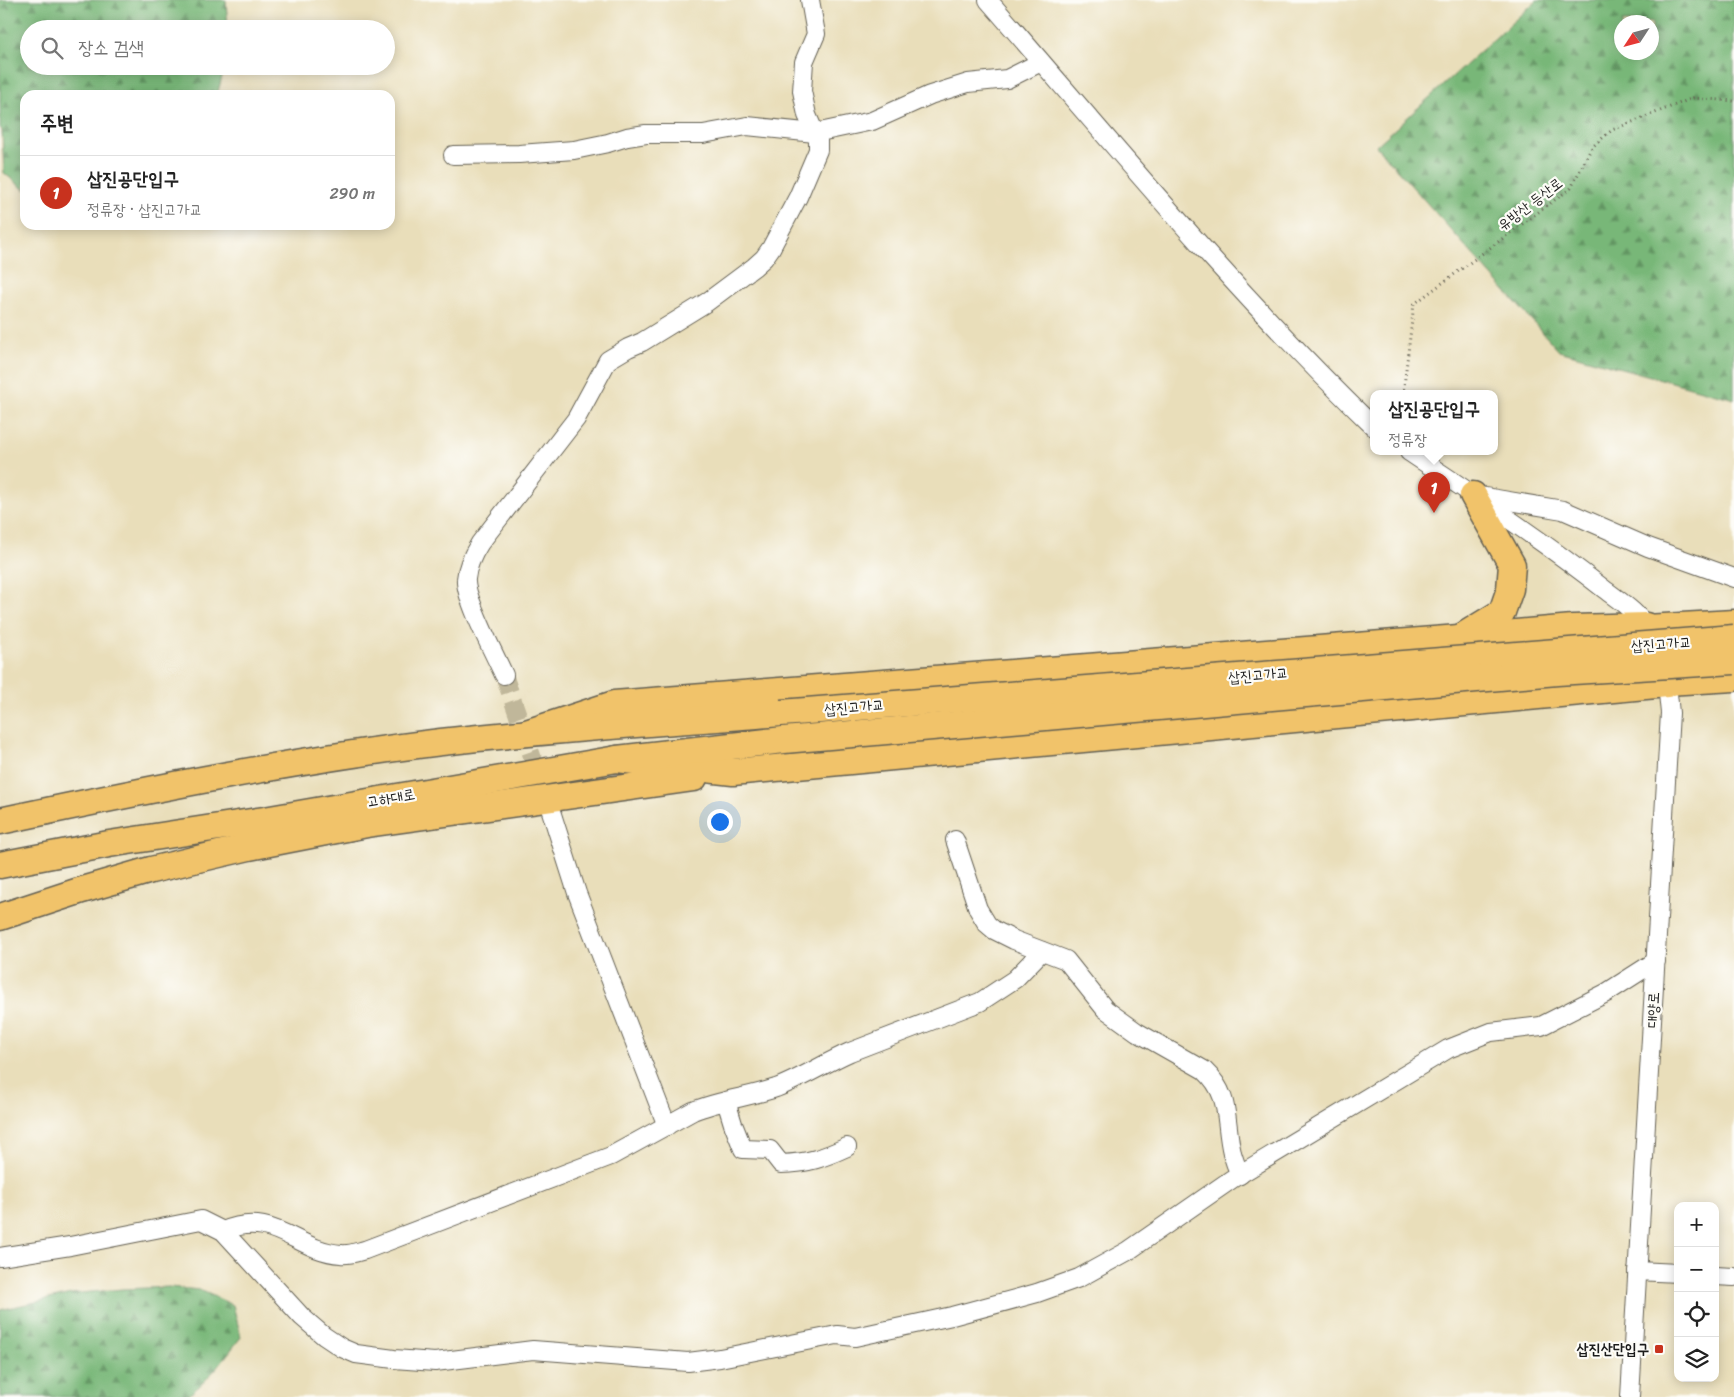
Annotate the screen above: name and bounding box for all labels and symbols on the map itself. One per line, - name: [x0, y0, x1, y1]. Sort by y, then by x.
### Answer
- north arrow: [1614, 15, 1659, 60]
- street label: 유방산 등산로: [1492, 171, 1568, 237]
- pin: 1: [1418, 472, 1450, 513]
- street label: 삽진고가교: [1630, 629, 1692, 659]
- street label: 삽진고가교: [1227, 659, 1289, 691]
- street label: 삽진고가교: [823, 691, 885, 723]
- street label: 고하대로: [365, 781, 417, 815]
- your location: [707, 809, 733, 835]
- street label: 대양로: [1639, 991, 1667, 1029]
- place label: 삽진산단입구: [1577, 1336, 1649, 1362]
- marker: 삽진산단입구: [1653, 1343, 1665, 1355]

